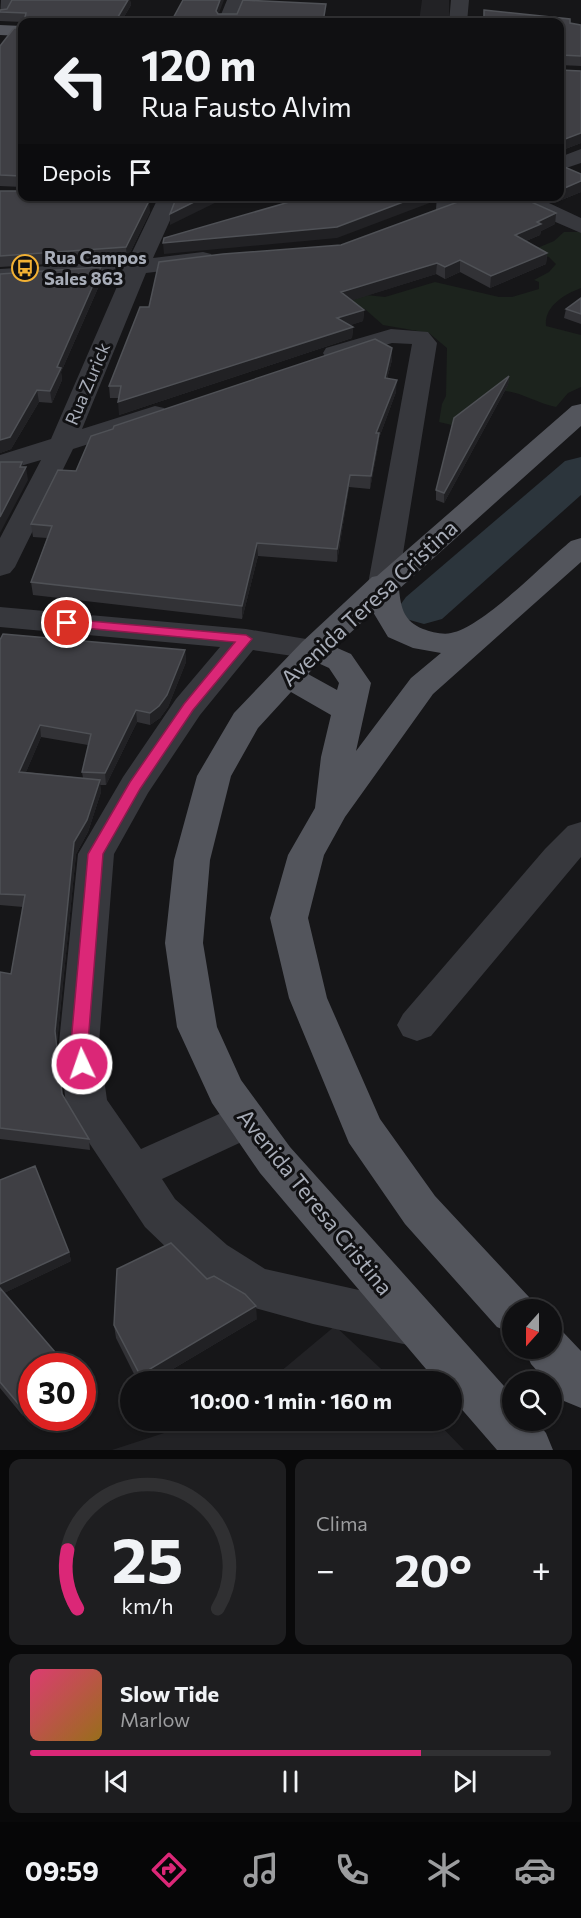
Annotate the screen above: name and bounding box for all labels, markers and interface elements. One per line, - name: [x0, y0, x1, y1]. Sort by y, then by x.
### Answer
- text: 120 m: [141, 38, 256, 90]
- icon: left: [42, 42, 120, 120]
- text: Rua Fausto Alvim: [141, 90, 352, 123]
- icon: arrive: [124, 156, 157, 189]
- text: Depois: [42, 159, 112, 186]
- place label: Rua Campos Sales 863: [44, 246, 147, 289]
- bus stop icon: Rua Campos Sales 863: [10, 253, 40, 283]
- street label: Rua Zurick: [60, 339, 114, 428]
- street label: Avenida Teresa Cristina: [275, 514, 463, 691]
- pin: [41, 597, 92, 648]
- icon: arrive: [50, 606, 83, 639]
- position arrow: [50, 1032, 114, 1096]
- street label: Avenida Teresa Cristina: [232, 1103, 399, 1300]
- north arrow: [502, 1299, 562, 1359]
- map controls: [502, 1299, 562, 1431]
- speed limit sign: 30: [18, 1353, 96, 1431]
- button: search: [502, 1371, 562, 1431]
- text: 10:00 · 1 min · 160 m: [190, 1387, 392, 1414]
- text: Clima: [316, 1511, 368, 1535]
- text: 25: [112, 1520, 183, 1596]
- text: 20°: [394, 1541, 472, 1596]
- text: −: [316, 1548, 335, 1589]
- text: +: [532, 1548, 551, 1589]
- text: km/h: [121, 1592, 174, 1618]
- text: Slow Tide: [120, 1680, 219, 1707]
- text: Marlow: [120, 1707, 190, 1731]
- icon: previous: [100, 1765, 133, 1798]
- icon: pause: [274, 1765, 307, 1798]
- icon: next: [448, 1765, 481, 1798]
- icon: directions: [148, 1849, 190, 1891]
- icon: music: [240, 1849, 282, 1891]
- icon: phone: [331, 1849, 373, 1891]
- icon: climate: [423, 1849, 465, 1891]
- icon: car: [514, 1849, 556, 1891]
- text: 09:59: [25, 1854, 99, 1887]

